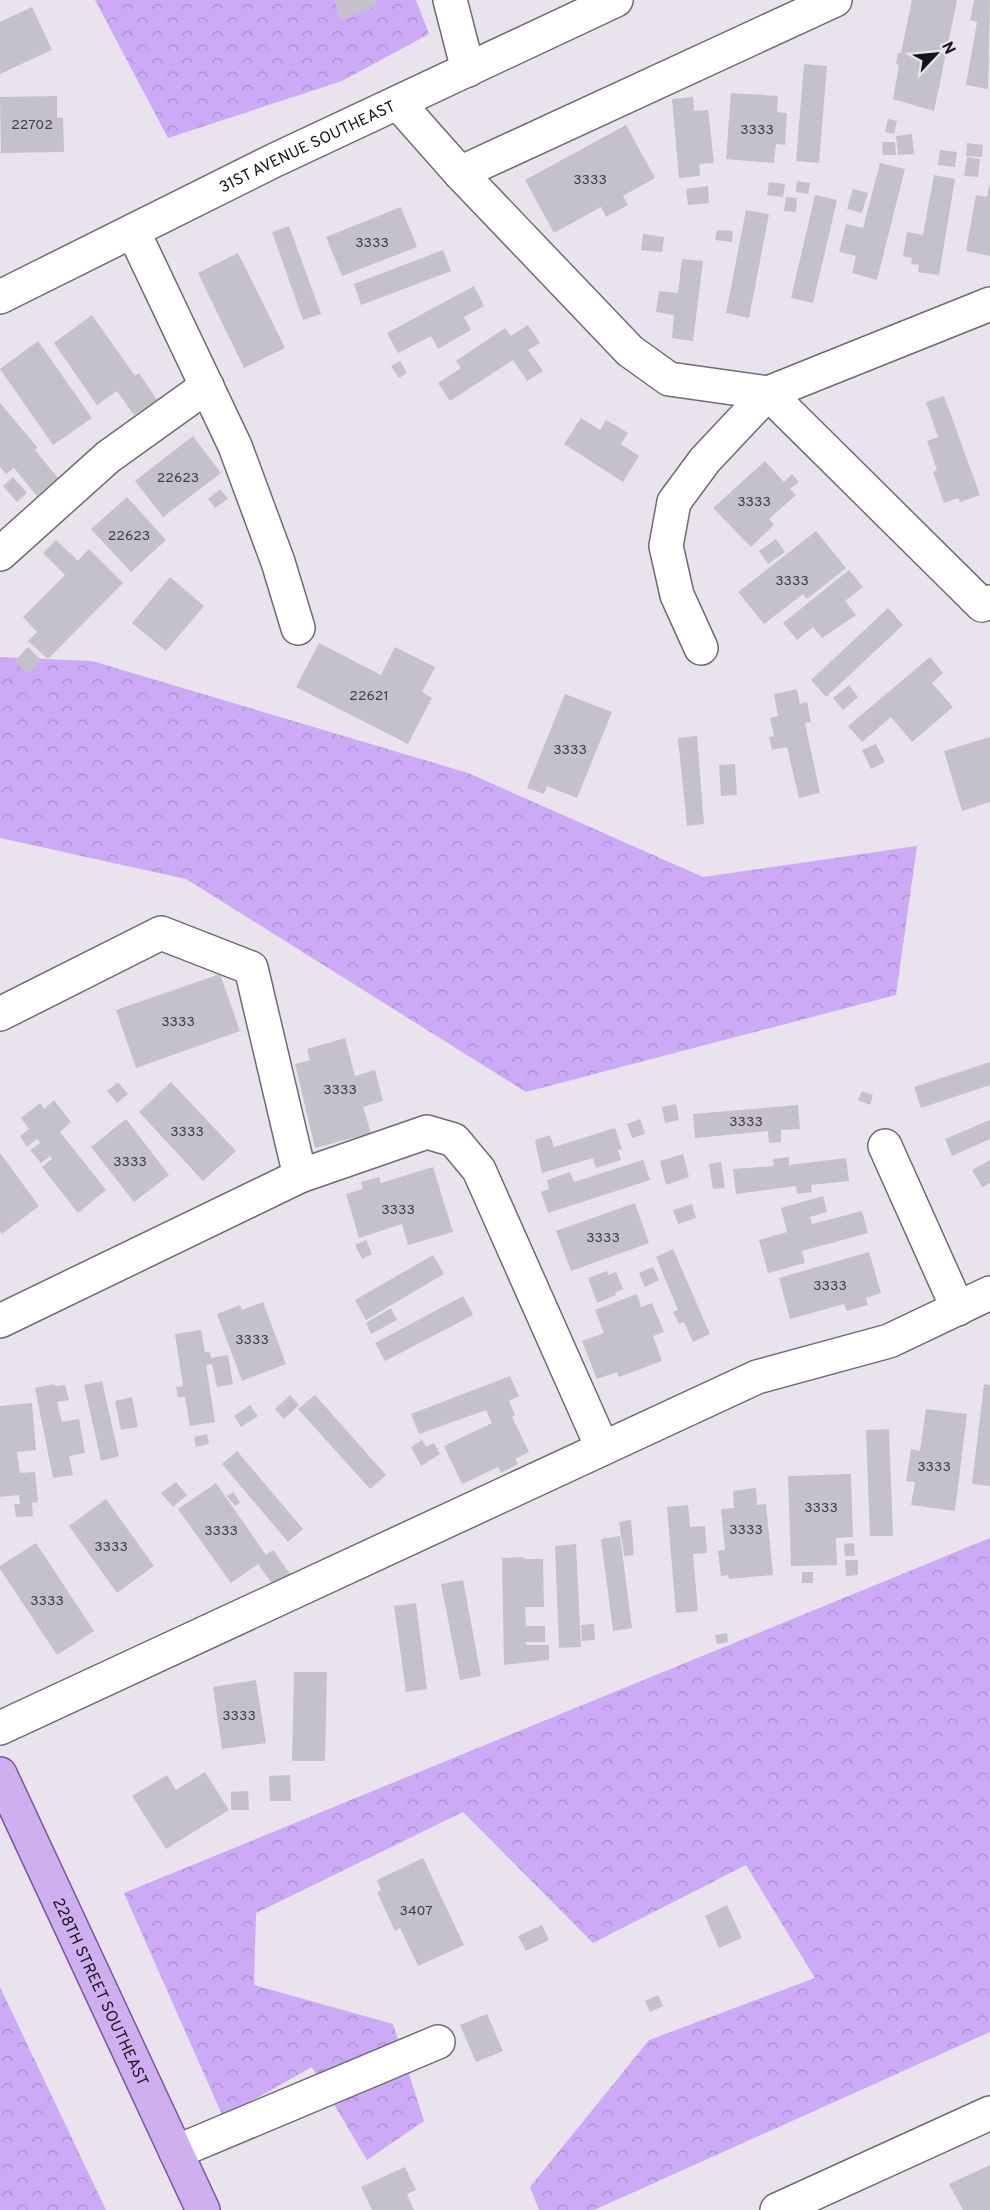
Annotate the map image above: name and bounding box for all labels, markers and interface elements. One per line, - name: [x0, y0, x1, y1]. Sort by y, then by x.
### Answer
- north arrow: [906, 24, 966, 84]
- text: N: [936, 39, 959, 58]
- street label: 31ST AVENUE SOUTHEAST: [216, 97, 399, 198]
- house number: 22702: [11, 117, 53, 134]
- house number: 3333: [740, 122, 774, 139]
- house number: 3333: [573, 172, 607, 189]
- house number: 3333: [355, 235, 389, 252]
- house number: 22623: [157, 470, 199, 487]
- house number: 3333: [737, 494, 771, 511]
- house number: 22623: [108, 528, 150, 545]
- house number: 3333: [775, 573, 809, 590]
- house number: 22621: [349, 688, 389, 705]
- house number: 3333: [553, 742, 587, 759]
- house number: 3333: [161, 1014, 195, 1031]
- house number: 3333: [323, 1082, 357, 1099]
- house number: 3333: [729, 1114, 763, 1131]
- house number: 3333: [170, 1124, 204, 1141]
- house number: 3333: [113, 1154, 147, 1171]
- house number: 3333: [381, 1202, 415, 1219]
- house number: 3333: [586, 1230, 620, 1247]
- house number: 3333: [813, 1278, 847, 1295]
- house number: 3333: [235, 1332, 269, 1349]
- house number: 3333: [917, 1459, 951, 1476]
- house number: 3333: [804, 1500, 838, 1517]
- house number: 3333: [729, 1522, 763, 1539]
- house number: 3333: [204, 1523, 238, 1540]
- house number: 3333: [94, 1539, 128, 1556]
- house number: 3333: [30, 1593, 64, 1610]
- house number: 3333: [222, 1708, 256, 1725]
- street label: 228TH STREET SOUTHEAST: [47, 1895, 152, 2090]
- house number: 3407: [400, 1903, 433, 1920]

